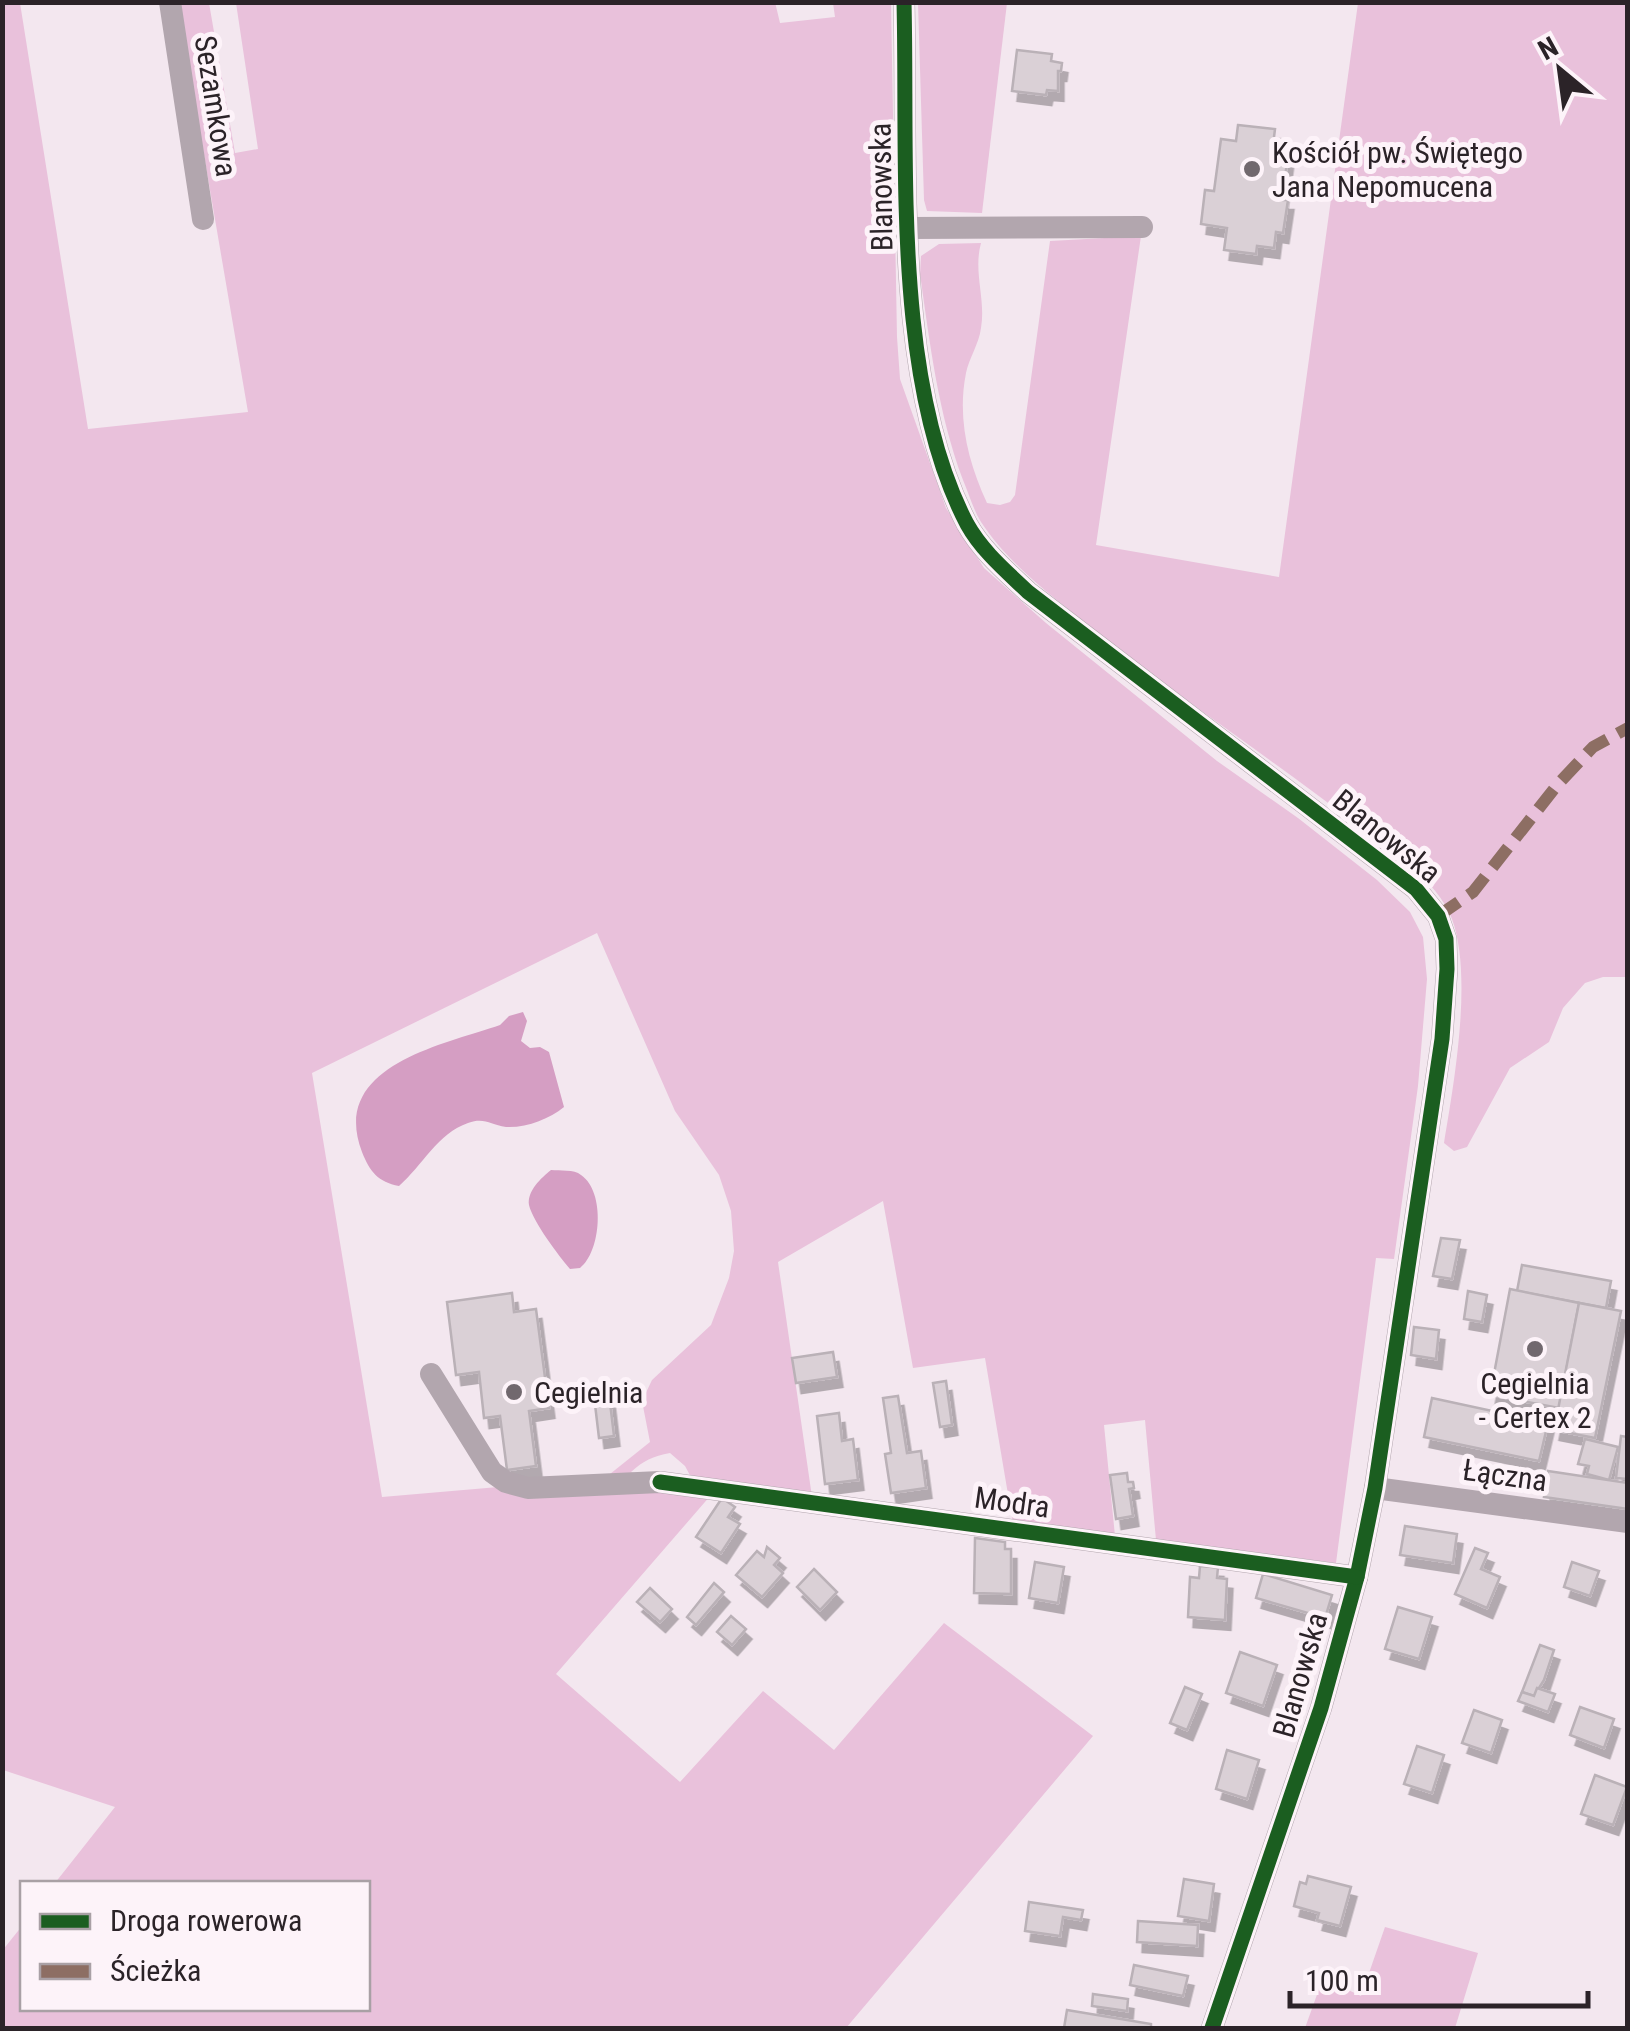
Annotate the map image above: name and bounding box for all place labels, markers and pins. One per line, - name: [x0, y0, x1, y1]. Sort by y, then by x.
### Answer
- place label: Kościół pw. Świętego Jana Nepomucena: [1272, 135, 1523, 204]
- marker: Kościół pw. Świętego Jana Nepomucena: [1241, 158, 1263, 180]
- marker: Cegielnia - Certex 2: [1524, 1338, 1546, 1360]
- place label: Cegielnia - Certex 2: [1478, 1366, 1592, 1435]
- place label: Cegielnia: [534, 1375, 643, 1410]
- marker: Cegielnia: [503, 1381, 525, 1403]

